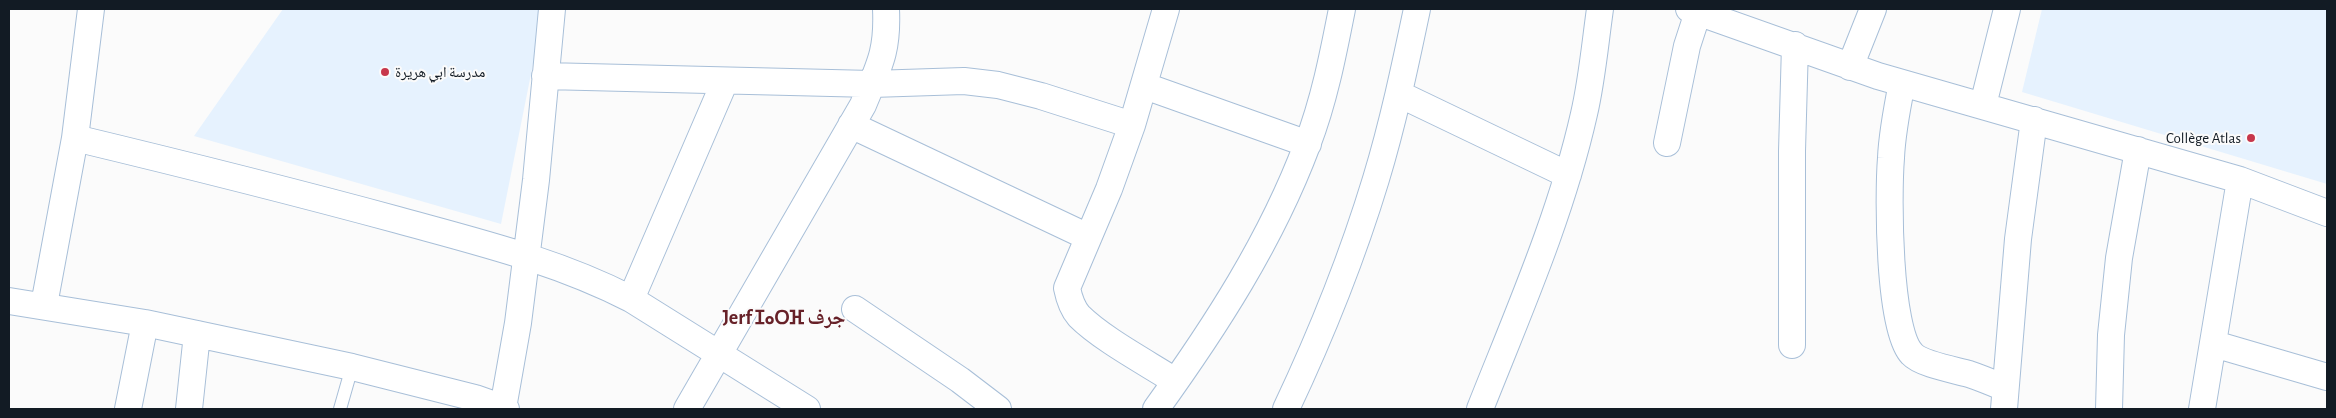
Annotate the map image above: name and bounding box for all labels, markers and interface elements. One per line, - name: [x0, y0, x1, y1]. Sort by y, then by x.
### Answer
- place label: مدرسة ابي هريرة: [395, 63, 485, 81]
- marker: مدرسة ابي هريرة: [379, 66, 391, 78]
- place label: Collège Atlas: [2166, 129, 2241, 147]
- marker: Collège Atlas: [2245, 132, 2257, 144]
- district label: Jerf ⵊⴰⵔⴼ جرف: [723, 306, 845, 330]

